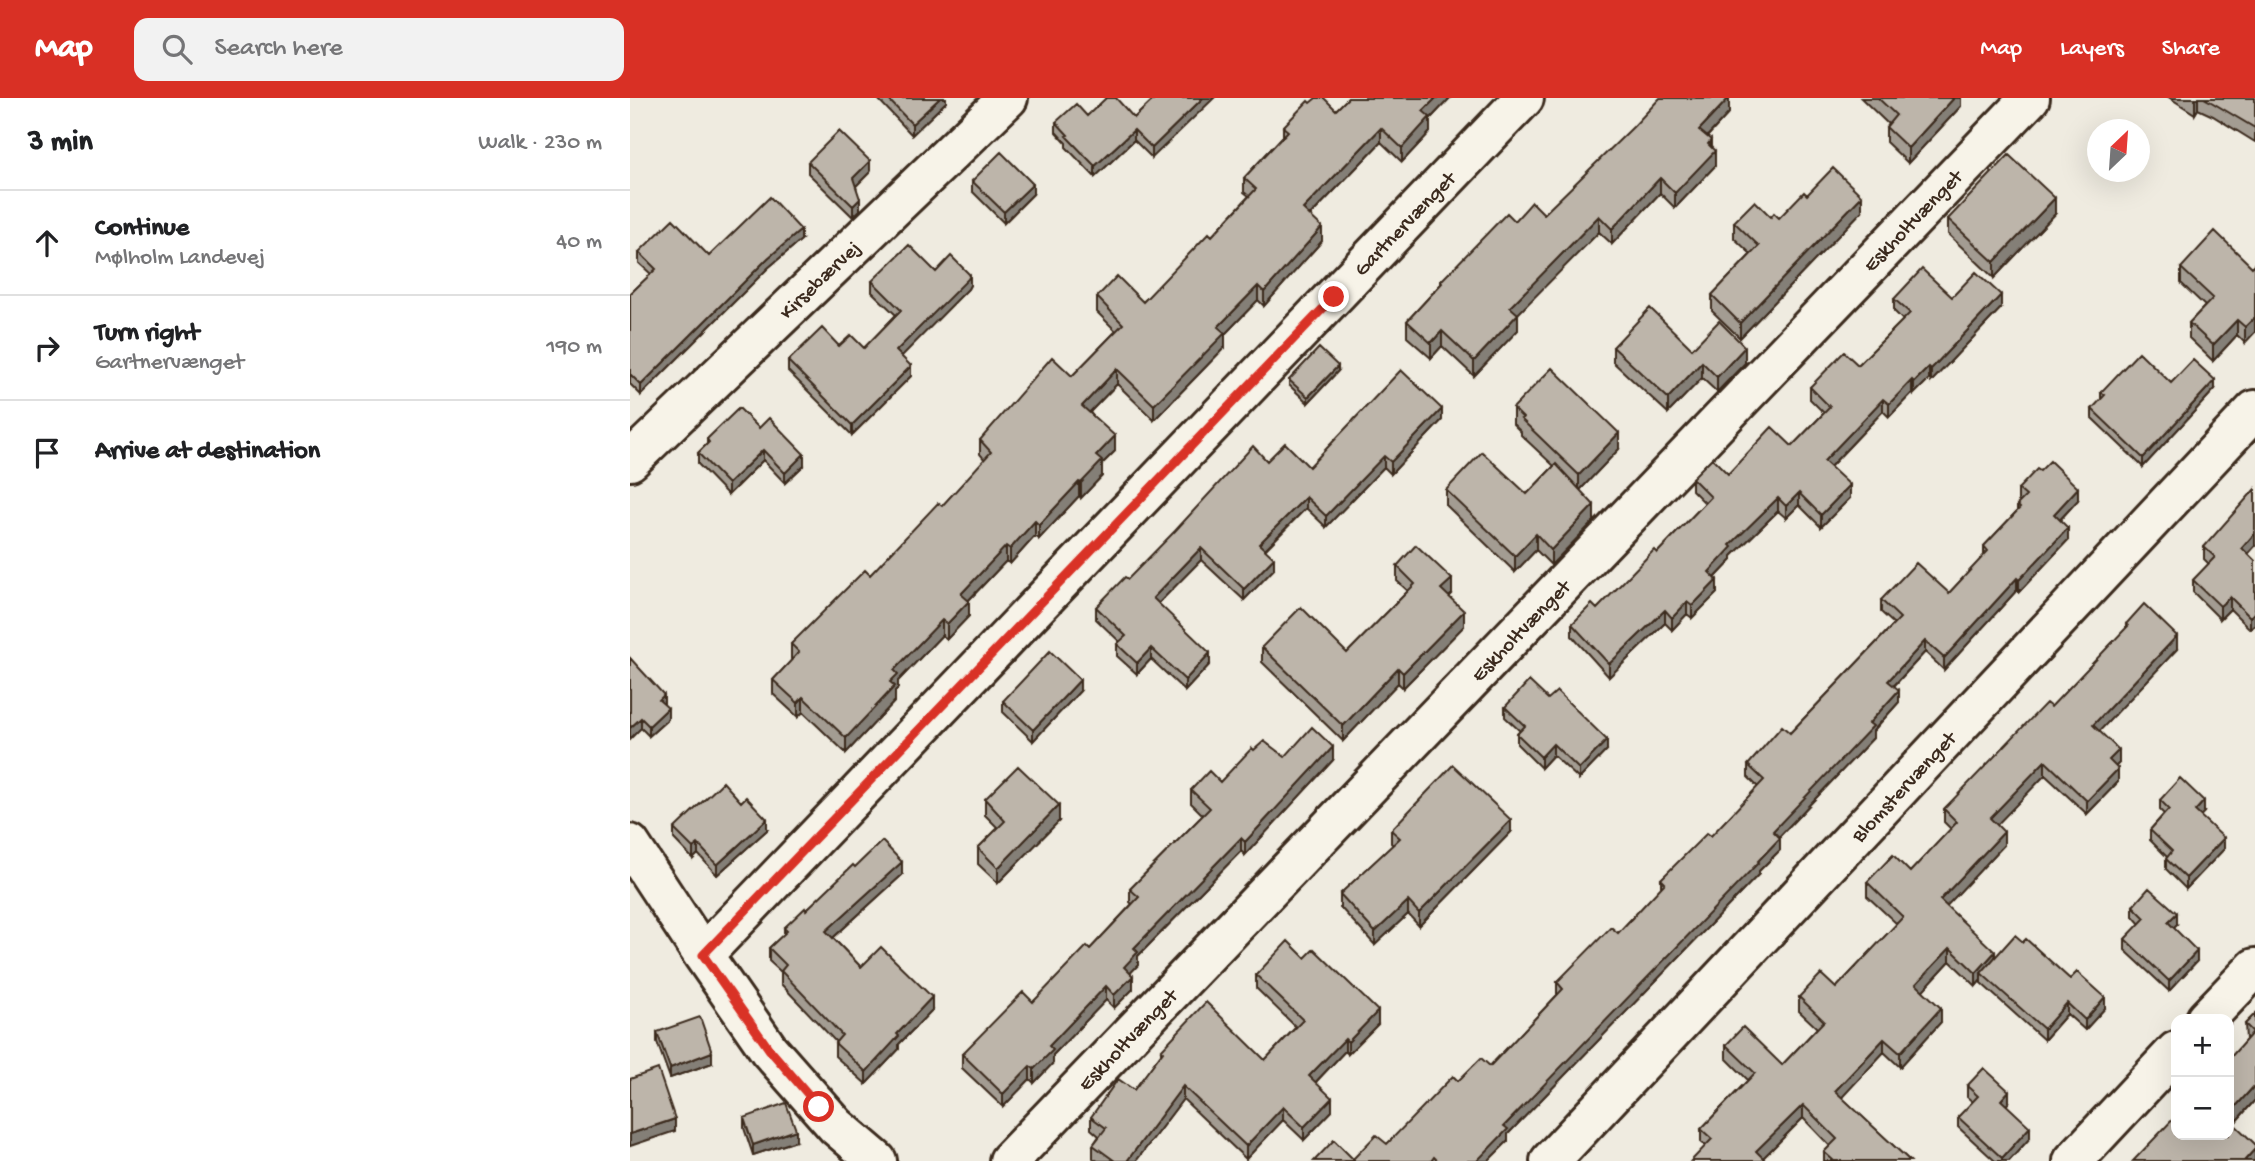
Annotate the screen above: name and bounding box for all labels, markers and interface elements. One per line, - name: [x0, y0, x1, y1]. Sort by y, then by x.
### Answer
- search box: [134, 18, 624, 81]
- text: Map: [35, 30, 92, 68]
- icon: search: [158, 30, 196, 68]
- text: Search here: [214, 34, 343, 65]
- text: Map: [1980, 35, 2022, 64]
- text: Layers: [2060, 35, 2124, 64]
- text: Share: [2162, 35, 2220, 64]
- north arrow: [2087, 119, 2150, 182]
- text: 3 min: [28, 126, 93, 161]
- text: Walk · 230 m: [478, 130, 602, 157]
- street label: Eskholtvænget: [1860, 164, 1971, 279]
- street label: Gartnervænget: [1350, 166, 1464, 283]
- text: Continue: [95, 214, 189, 245]
- icon: ahead: [28, 224, 66, 262]
- text: 40 m: [556, 229, 602, 256]
- street label: Kirsebærvej: [776, 237, 867, 326]
- text: Mølholm Landevej: [95, 245, 265, 272]
- route end: [1318, 281, 1349, 312]
- text: Turn right: [95, 319, 199, 350]
- icon: right: [28, 329, 66, 367]
- text: 190 m: [546, 334, 602, 361]
- text: Gartnervænget: [95, 350, 244, 377]
- icon: arrive: [28, 434, 66, 472]
- text: Arrive at destination: [95, 437, 320, 468]
- street label: Eskholtvænget: [1468, 574, 1579, 689]
- street label: Blomstervænget: [1847, 726, 1965, 850]
- street label: Eskholtvænget: [1075, 983, 1186, 1098]
- map controls: [2171, 1014, 2234, 1140]
- button: +: [2171, 1014, 2234, 1077]
- button: −: [2171, 1077, 2234, 1140]
- route start: [803, 1091, 834, 1122]

